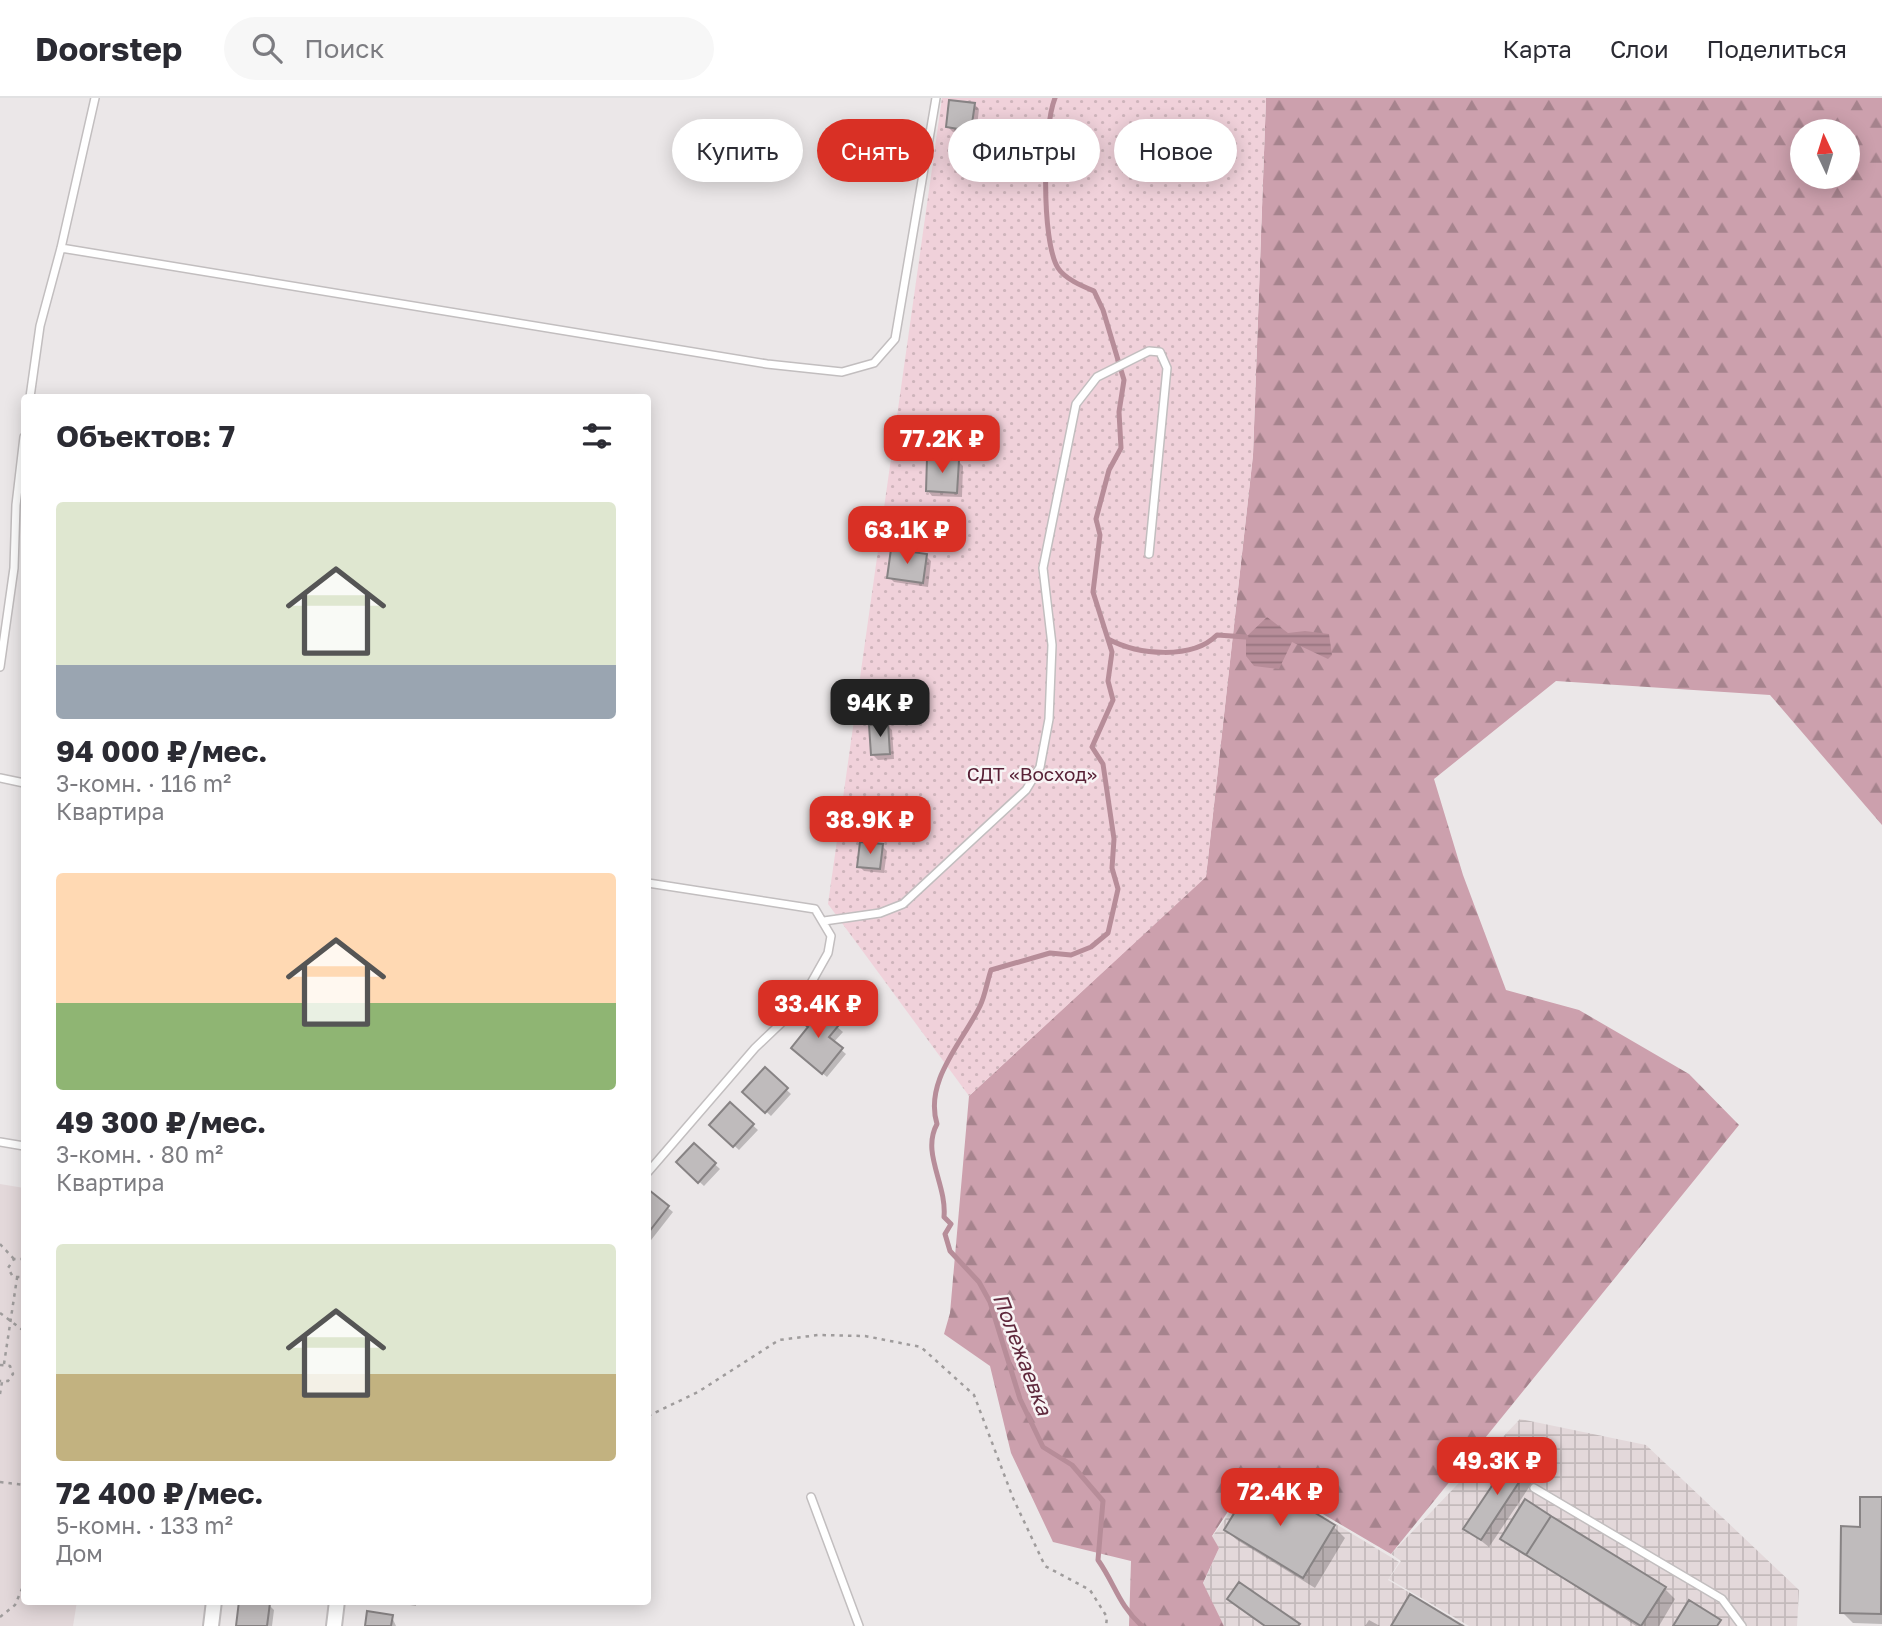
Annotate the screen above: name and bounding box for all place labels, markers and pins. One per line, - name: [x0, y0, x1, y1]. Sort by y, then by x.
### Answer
- pin: 77.2K ₽: [877, 416, 1007, 475]
- pin: 63.1K ₽: [842, 506, 972, 566]
- pin: 94K ₽: [831, 680, 929, 739]
- pin: 38.9K ₽: [805, 796, 935, 856]
- pin: 33.4K ₽: [753, 981, 883, 1040]
- pin: 49.3K ₽: [1432, 1438, 1562, 1497]
- pin: 72.4K ₽: [1215, 1468, 1345, 1528]

